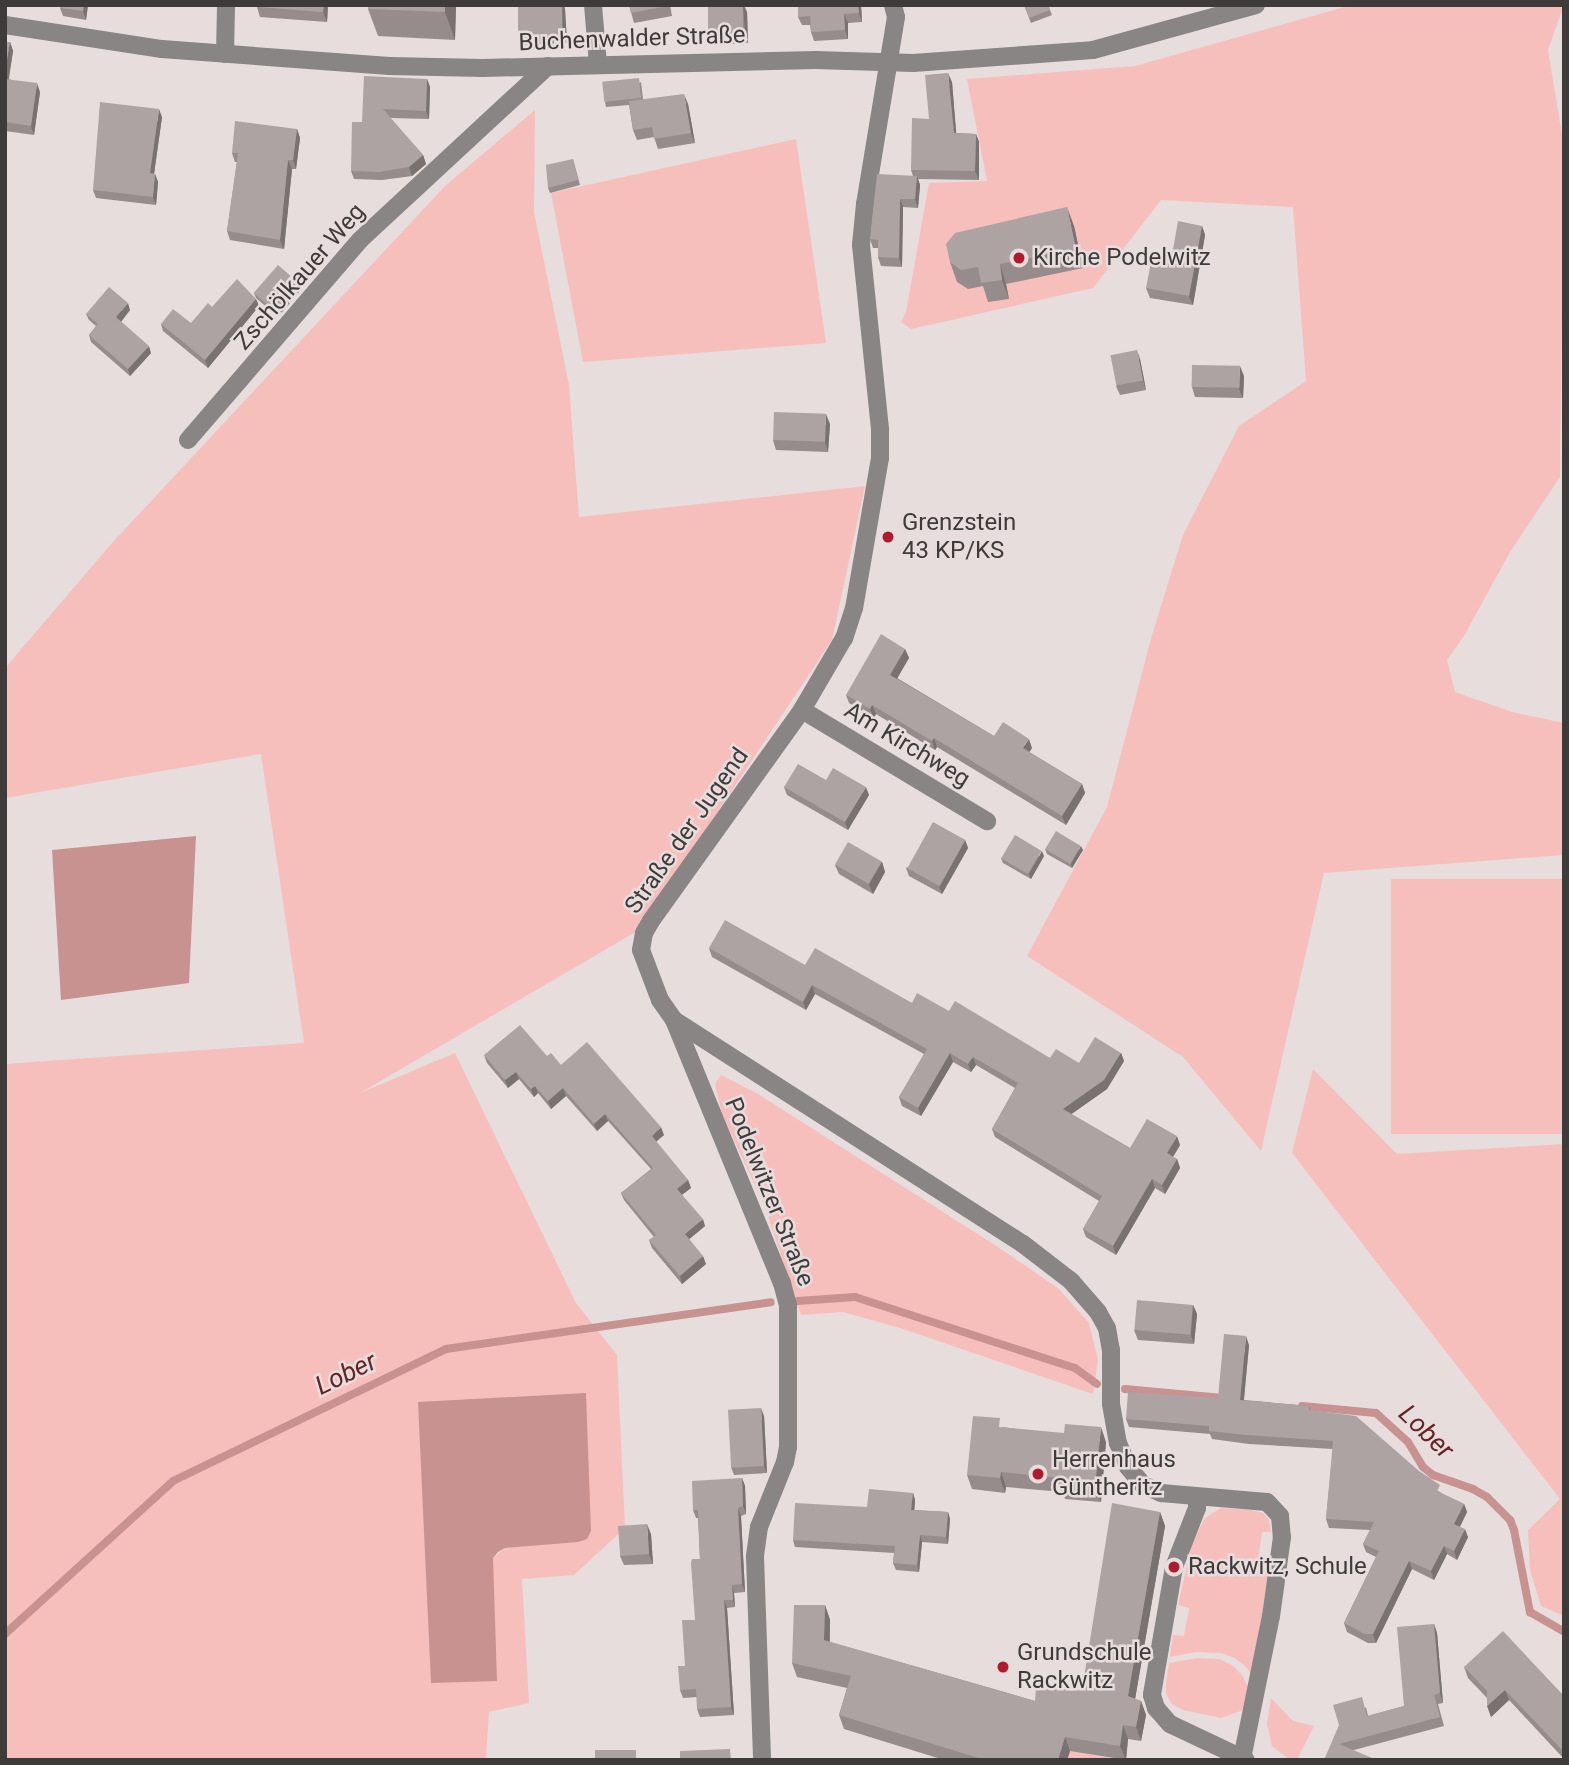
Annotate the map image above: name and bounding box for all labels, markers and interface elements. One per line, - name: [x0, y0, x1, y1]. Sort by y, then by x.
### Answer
- street label: Buchenwalder Straße: [518, 21, 746, 57]
- street label: Zschölkauer Weg: [229, 198, 371, 356]
- place label: Kirche Podelwitz: [1033, 244, 1211, 272]
- marker: Kirche Podelwitz: [1011, 250, 1027, 266]
- place label: Grenzstein 43 KP/KS: [902, 509, 1016, 565]
- marker: Grenzstein 43 KP/KS: [880, 529, 896, 545]
- street label: Am Kirchweg: [839, 696, 975, 794]
- street label: Straße der Jugend: [619, 743, 755, 919]
- street label: Podelwitzer Straße: [718, 1093, 820, 1291]
- water label: Lober: [310, 1346, 382, 1402]
- water label: Lober: [1392, 1399, 1460, 1465]
- place label: Herrenhaus Güntheritz: [1052, 1446, 1176, 1502]
- marker: Herrenhaus Güntheritz: [1030, 1466, 1046, 1482]
- place label: Rackwitz, Schule: [1188, 1553, 1367, 1581]
- marker: Rackwitz, Schule: [1166, 1559, 1182, 1575]
- place label: Grundschule Rackwitz: [1017, 1639, 1151, 1695]
- marker: Grundschule Rackwitz: [995, 1659, 1011, 1675]

